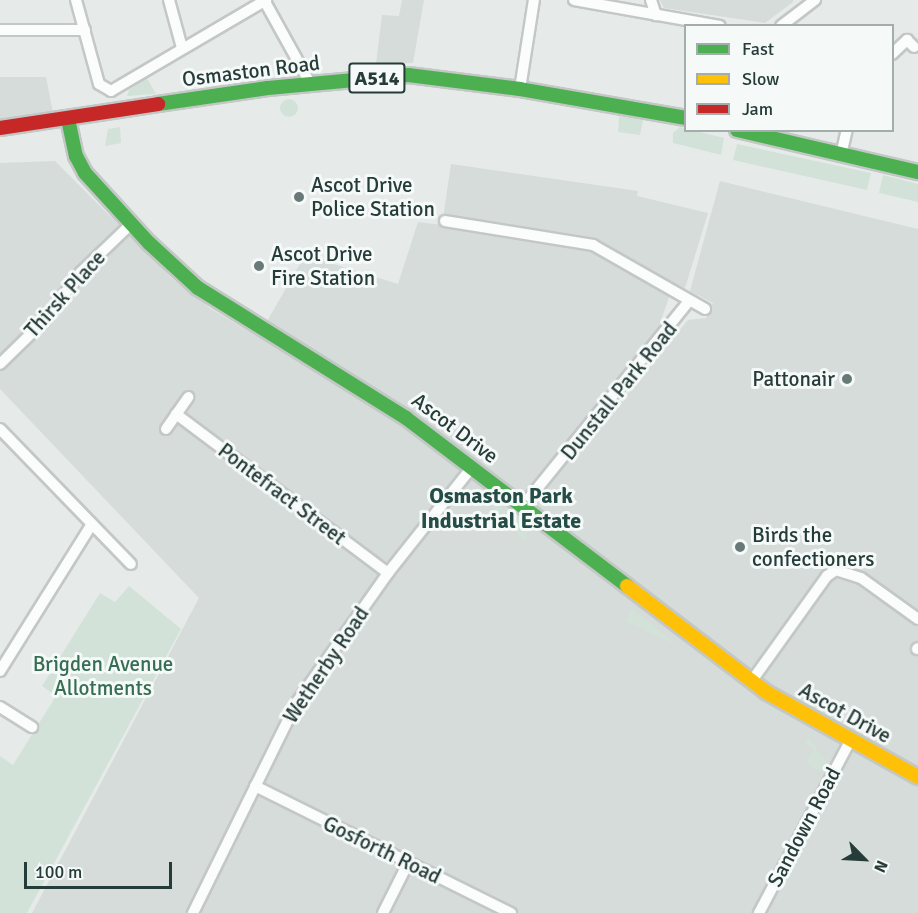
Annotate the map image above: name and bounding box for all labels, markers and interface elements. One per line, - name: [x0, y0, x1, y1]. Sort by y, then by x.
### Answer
- legend: [684, 24, 894, 132]
- text: Fast: [742, 38, 774, 60]
- street label: Osmaston Road: [181, 50, 321, 92]
- road number: A514: [347, 61, 407, 95]
- text: Slow: [742, 68, 779, 90]
- text: Jam: [742, 98, 773, 120]
- place label: Ascot Drive Police Station: [311, 172, 435, 222]
- marker: Ascot Drive Police Station: [292, 190, 306, 204]
- place label: Ascot Drive Fire Station: [271, 241, 375, 291]
- street label: Thirsk Place: [19, 245, 111, 343]
- marker: Ascot Drive Fire Station: [252, 259, 266, 273]
- street label: Dunstall Park Road: [556, 317, 682, 465]
- place label: Pattonair: [752, 366, 835, 392]
- marker: Pattonair: [840, 372, 854, 386]
- street label: Ascot Drive: [407, 387, 503, 469]
- street label: Pontefract Street: [213, 438, 351, 550]
- district label: Osmaston Park Industrial Estate: [421, 482, 581, 534]
- place label: Birds the confectioners: [752, 522, 874, 572]
- marker: Birds the confectioners: [733, 540, 747, 554]
- street label: Wetherby Road: [278, 602, 374, 728]
- park label: Brigden Avenue Allotments: [33, 651, 173, 701]
- street label: Ascot Drive: [795, 677, 895, 749]
- street label: Sandown Road: [762, 763, 846, 891]
- street label: Gosforth Road: [319, 811, 445, 889]
- north arrow: [834, 829, 894, 889]
- scale bar: [27, 850, 176, 888]
- text: N: [869, 857, 892, 875]
- text: 100 m: [35, 861, 82, 883]

